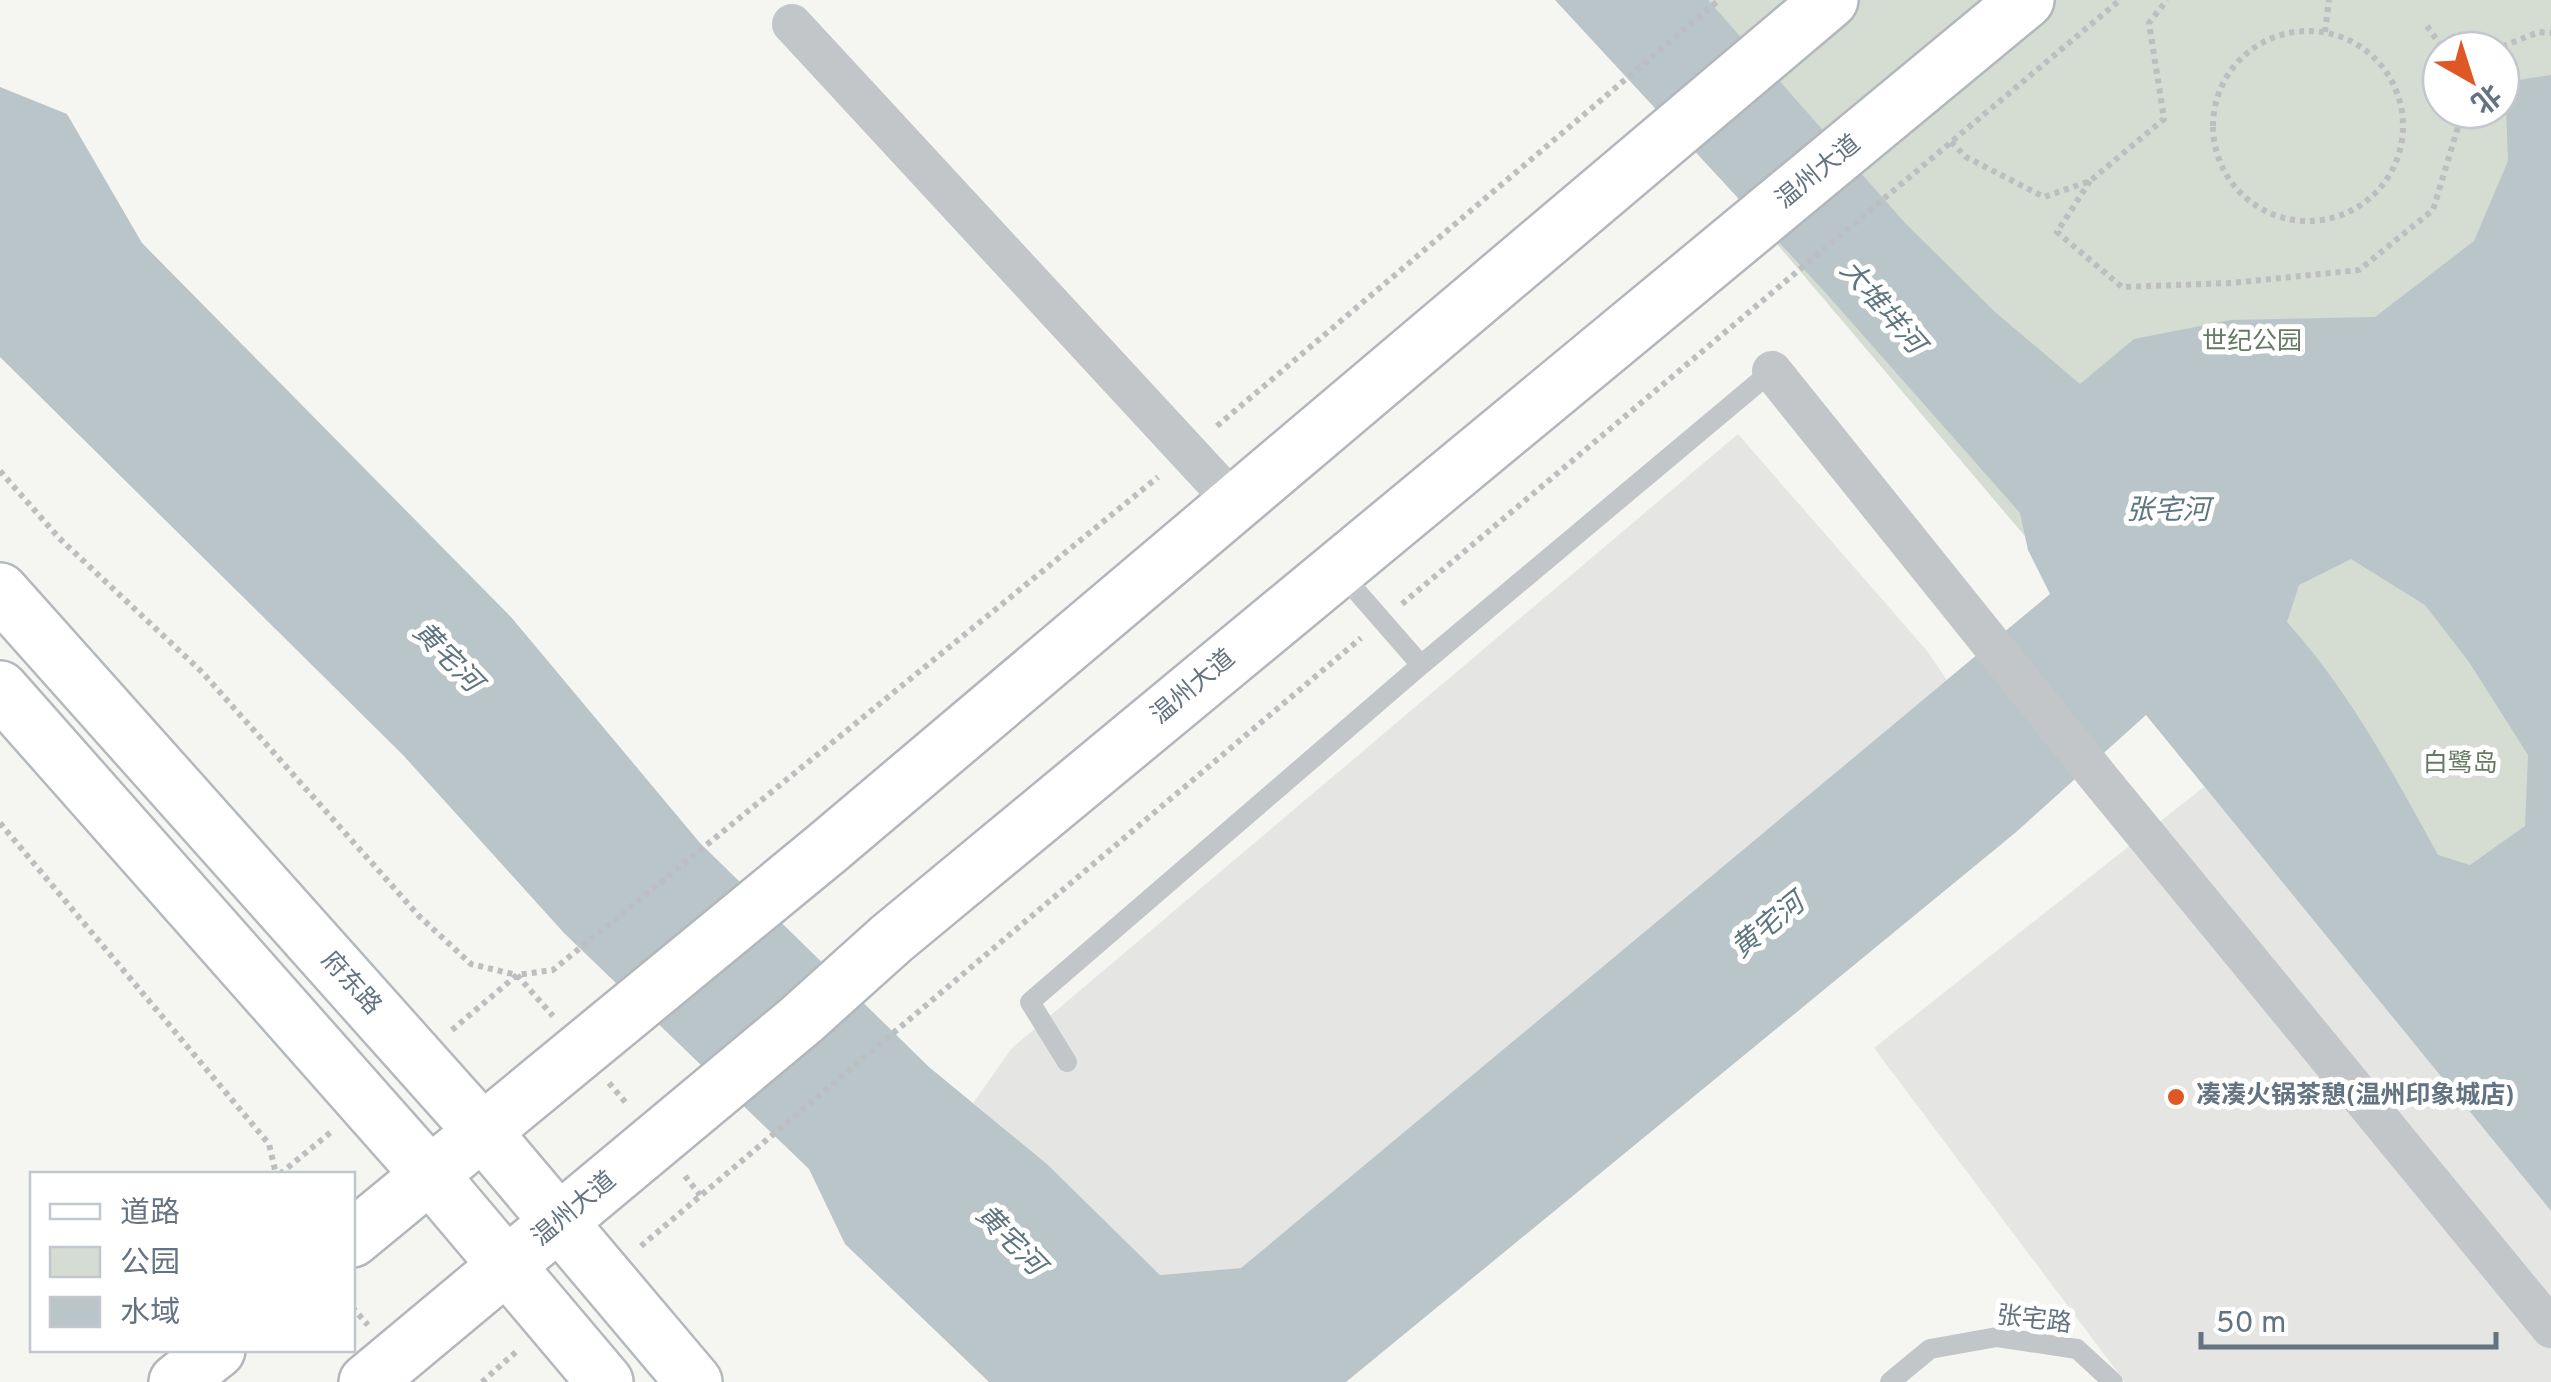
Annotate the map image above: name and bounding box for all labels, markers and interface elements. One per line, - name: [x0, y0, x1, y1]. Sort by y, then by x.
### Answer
- north arrow: [2421, 30, 2521, 130]
- text: 北: [2463, 74, 2507, 120]
- street label: 温州大道: [1770, 129, 1868, 217]
- water label: 大堆垟河: [1831, 254, 1935, 366]
- park label: 世纪公园: [2202, 327, 2302, 359]
- water label: 张宅河: [2126, 494, 2215, 530]
- water label: 黄宅河: [404, 615, 492, 704]
- street label: 温州大道: [1145, 644, 1243, 732]
- park label: 白鹭岛: [2422, 749, 2498, 781]
- water label: 黄宅河: [1725, 883, 1817, 967]
- street label: 府东路: [313, 945, 387, 1023]
- place label: 凑凑火锅茶憩(温州印象城店): [2196, 1081, 2515, 1113]
- marker: 凑凑火锅茶憩(温州印象城店): [2165, 1086, 2187, 1108]
- street label: 温州大道: [526, 1166, 624, 1254]
- legend: [30, 1172, 355, 1352]
- text: 道路: [120, 1196, 180, 1233]
- water label: 黄宅河: [967, 1198, 1055, 1287]
- text: 公园: [120, 1246, 180, 1283]
- scale bar: [2201, 1287, 2496, 1349]
- text: 水域: [120, 1296, 180, 1333]
- street label: 张宅路: [1995, 1301, 2073, 1341]
- text: 50 m: [2216, 1306, 2286, 1343]

